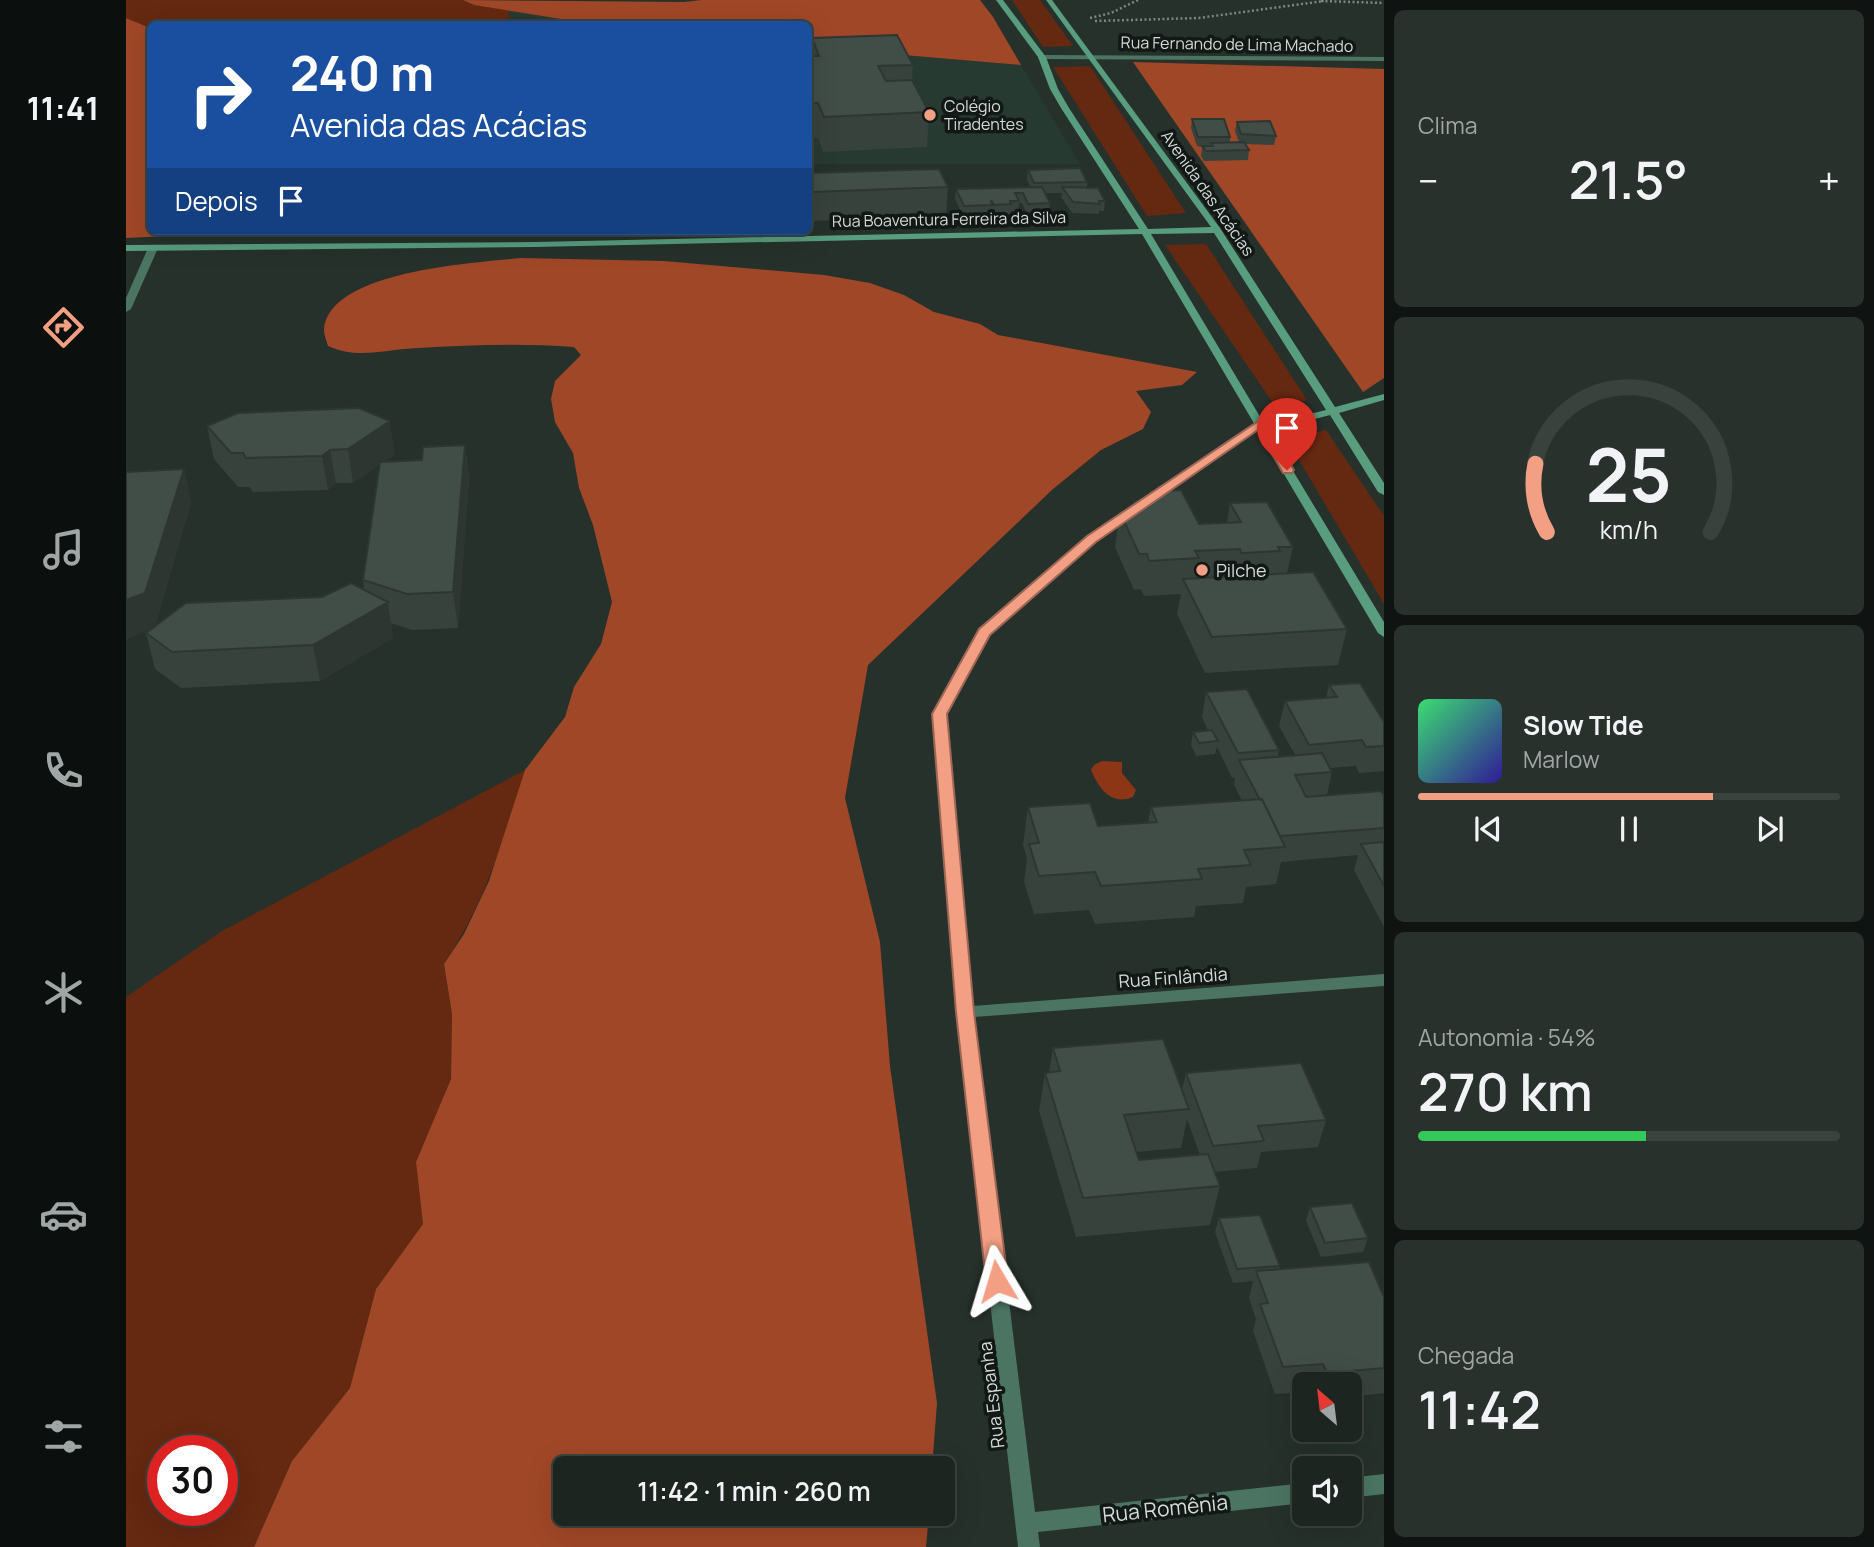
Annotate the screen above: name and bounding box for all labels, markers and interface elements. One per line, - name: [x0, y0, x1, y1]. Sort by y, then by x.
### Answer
- street label: Rua Fernando de Lima Machado: [1120, 31, 1354, 57]
- text: 240 m: [290, 39, 434, 106]
- icon: right: [175, 49, 266, 140]
- text: 11:41: [27, 86, 99, 130]
- place label: Colégio Tiradentes: [944, 95, 1024, 135]
- text: Avenida das Acácias: [290, 103, 587, 147]
- marker: Colégio Tiradentes: [922, 107, 938, 123]
- text: Clima: [1418, 109, 1477, 141]
- street label: Avenida das Acácias: [1156, 126, 1260, 260]
- text: 21.5°: [1569, 144, 1688, 215]
- text: −: [1418, 154, 1439, 206]
- text: +: [1818, 154, 1840, 206]
- icon: arrive: [272, 182, 310, 220]
- text: Depois: [175, 183, 258, 219]
- street label: Rua Boaventura Ferreira da Silva: [832, 206, 1066, 232]
- icon: directions: [39, 303, 88, 352]
- pin: [1257, 398, 1317, 470]
- icon: arrive: [1268, 409, 1306, 447]
- text: 25: [1586, 425, 1672, 525]
- text: km/h: [1600, 512, 1658, 547]
- icon: music: [39, 525, 88, 574]
- place label: Pilche: [1216, 558, 1266, 582]
- marker: Pilche: [1194, 562, 1210, 578]
- text: Slow Tide: [1523, 707, 1644, 743]
- text: Marlow: [1523, 743, 1600, 775]
- icon: phone: [39, 746, 88, 795]
- icon: previous: [1469, 810, 1507, 848]
- icon: pause: [1610, 810, 1648, 848]
- icon: next: [1751, 810, 1789, 848]
- street label: Rua Finlândia: [1118, 961, 1228, 993]
- icon: climate: [39, 968, 88, 1017]
- text: Autonomia · 54%: [1418, 1021, 1595, 1053]
- text: 270 km: [1418, 1056, 1593, 1127]
- icon: car: [39, 1190, 88, 1239]
- position arrow: [960, 1244, 1034, 1318]
- text: Chegada: [1418, 1339, 1514, 1371]
- street label: Rua Espanha: [973, 1340, 1009, 1450]
- north arrow: [1292, 1372, 1362, 1442]
- map controls: [1292, 1372, 1362, 1526]
- text: 11:42: [1418, 1374, 1541, 1445]
- icon: filters: [39, 1412, 88, 1461]
- speed limit sign: 30: [147, 1435, 238, 1526]
- button: sound: [1292, 1456, 1362, 1526]
- text: 11:42 · 1 min · 260 m: [637, 1473, 871, 1509]
- street label: Rua Romênia: [1101, 1487, 1229, 1529]

